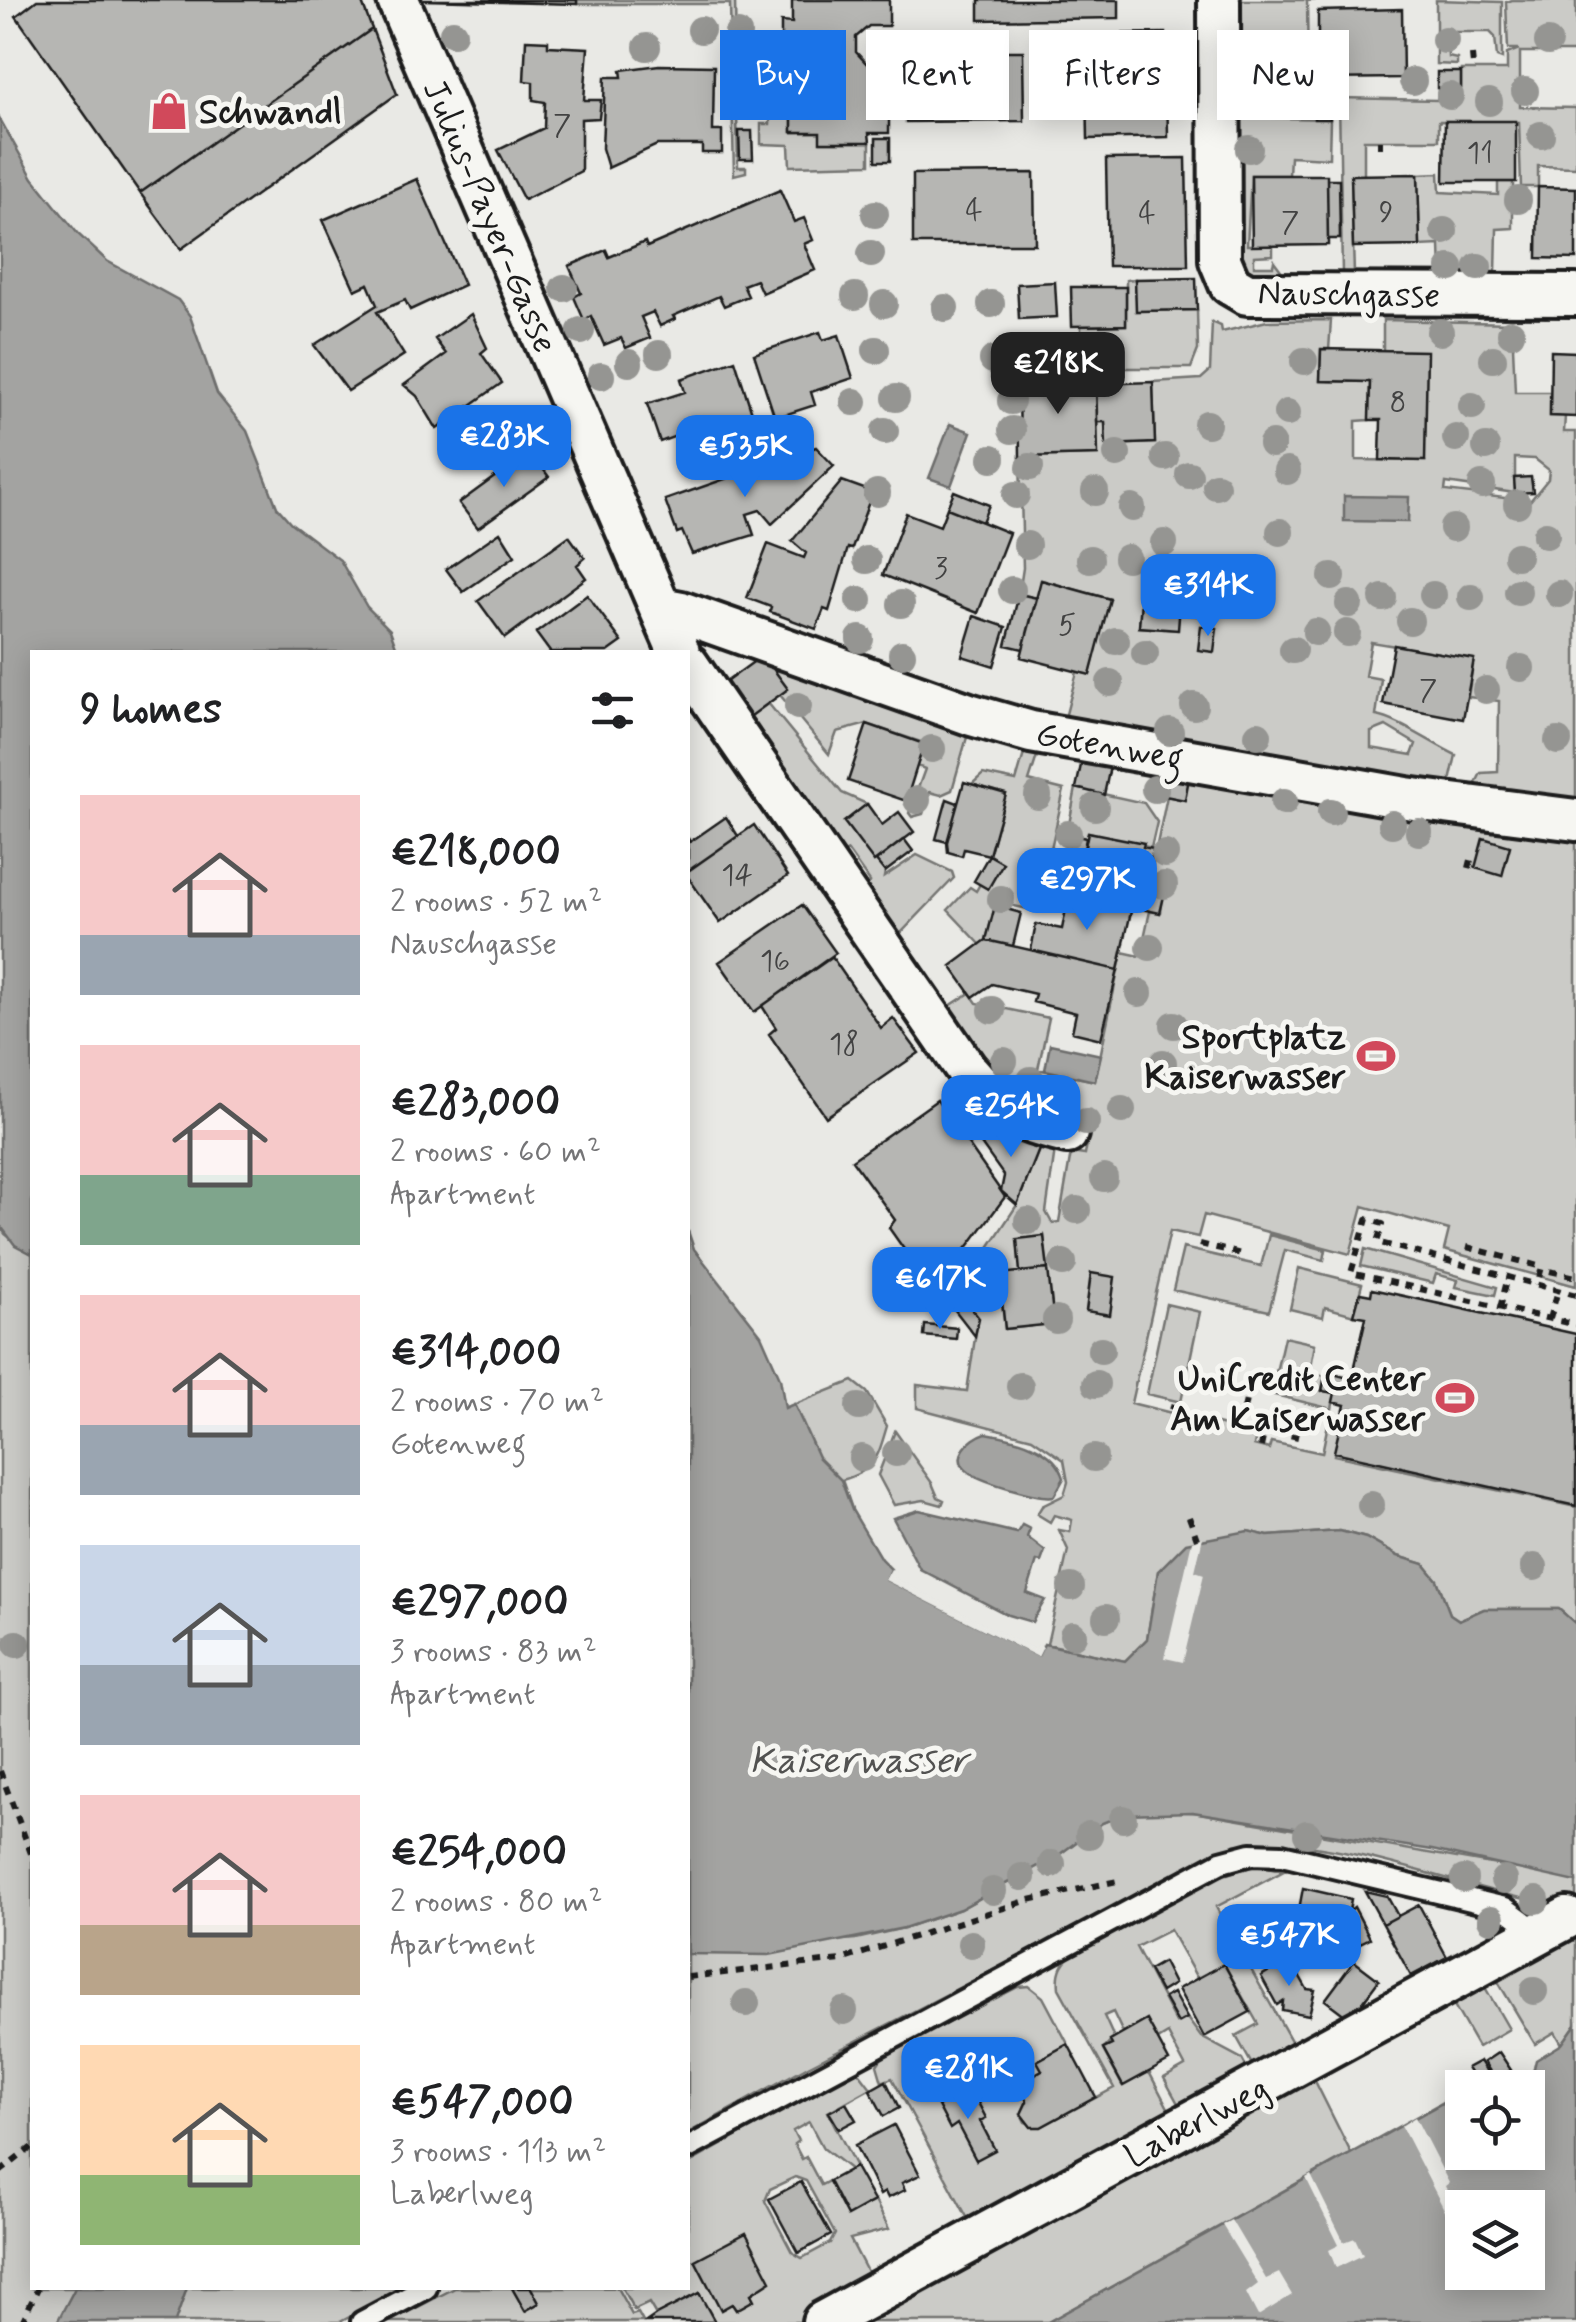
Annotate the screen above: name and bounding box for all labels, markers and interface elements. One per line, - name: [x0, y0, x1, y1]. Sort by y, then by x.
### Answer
- chip: Buy: [720, 30, 846, 120]
- chip: Rent: [866, 30, 1009, 120]
- chip: Filters: [1029, 30, 1197, 120]
- chip: New: [1217, 30, 1349, 120]
- street label: Julius-Payer-Gasse: [411, 73, 567, 360]
- shop icon: Schwandl: [148, 90, 190, 132]
- place label: Schwandl: [199, 90, 342, 136]
- house number: 7: [553, 106, 571, 145]
- house number: 11: [1467, 134, 1493, 173]
- house number: 4: [965, 191, 983, 230]
- house number: 9: [1379, 193, 1393, 232]
- house number: 4: [1138, 194, 1156, 233]
- house number: 7: [1281, 203, 1299, 242]
- street label: Nauschgasse: [1257, 270, 1441, 320]
- pin: €218K: [988, 332, 1128, 417]
- text: €218K: [1013, 343, 1103, 385]
- house number: 8: [1390, 383, 1406, 422]
- pin: €283K: [434, 405, 574, 490]
- pin: €535K: [675, 415, 815, 500]
- text: €283K: [459, 416, 549, 458]
- text: €535K: [698, 426, 792, 468]
- house number: 3: [934, 549, 948, 588]
- pin: €314K: [1138, 554, 1278, 639]
- text: €314K: [1163, 565, 1253, 607]
- house number: 5: [1058, 606, 1076, 645]
- house number: 7: [1419, 671, 1437, 710]
- text: 9 homes: [80, 683, 222, 738]
- icon: filters: [585, 683, 640, 738]
- street label: Gotenweg: [1032, 711, 1187, 786]
- text: €218,000: [390, 826, 561, 881]
- icon: home: [160, 835, 280, 955]
- pin: €297K: [1017, 848, 1157, 933]
- house number: 14: [721, 856, 753, 895]
- text: €297K: [1039, 859, 1135, 901]
- text: 2 rooms · 52 m²: [390, 881, 602, 923]
- text: Nauschgasse: [390, 923, 557, 965]
- house number: 16: [760, 942, 790, 981]
- place label: Sportplatz Kaiserwasser: [1145, 1015, 1346, 1101]
- house number: 18: [829, 1025, 859, 1064]
- sports icon: Sportplatz Kaiserwasser: [1355, 1035, 1397, 1077]
- pin: €254K: [941, 1075, 1081, 1160]
- text: €283,000: [390, 1076, 560, 1131]
- icon: home: [160, 1085, 280, 1205]
- text: €254K: [963, 1086, 1059, 1128]
- text: 2 rooms · 60 m²: [390, 1131, 601, 1173]
- text: Apartment: [390, 1173, 535, 1215]
- pin: €617K: [870, 1247, 1010, 1332]
- text: €617K: [894, 1258, 986, 1300]
- text: €314,000: [390, 1326, 561, 1381]
- icon: home: [160, 1335, 280, 1455]
- place label: UniCredit Center Am Kaiserwasser: [1170, 1357, 1426, 1443]
- sports icon: UniCredit Center Am Kaiserwasser: [1434, 1377, 1476, 1419]
- text: 2 rooms · 70 m²: [390, 1381, 604, 1423]
- text: Gotenweg: [390, 1423, 526, 1465]
- text: €297,000: [390, 1576, 568, 1631]
- icon: home: [160, 1585, 280, 1705]
- text: 3 rooms · 83 m²: [390, 1631, 597, 1673]
- text: Apartment: [390, 1673, 535, 1715]
- water label: Kaiserwasser: [750, 1737, 972, 1786]
- text: €254,000: [390, 1826, 567, 1881]
- icon: home: [160, 1835, 280, 1955]
- text: 2 rooms · 80 m²: [390, 1881, 603, 1923]
- pin: €547K: [1219, 1904, 1359, 1989]
- text: €547K: [1239, 1915, 1339, 1957]
- text: Apartment: [390, 1923, 535, 1965]
- pin: €281K: [898, 2037, 1038, 2122]
- text: €281K: [923, 2048, 1013, 2090]
- street label: Laberlweg: [1117, 2066, 1277, 2180]
- map controls: [1445, 2070, 1545, 2290]
- button: locate: [1445, 2070, 1545, 2170]
- text: €547,000: [390, 2076, 574, 2131]
- icon: home: [160, 2085, 280, 2205]
- text: 3 rooms · 113 m²: [390, 2131, 606, 2173]
- text: Laberlweg: [390, 2173, 533, 2215]
- button: layers: [1445, 2190, 1545, 2290]

